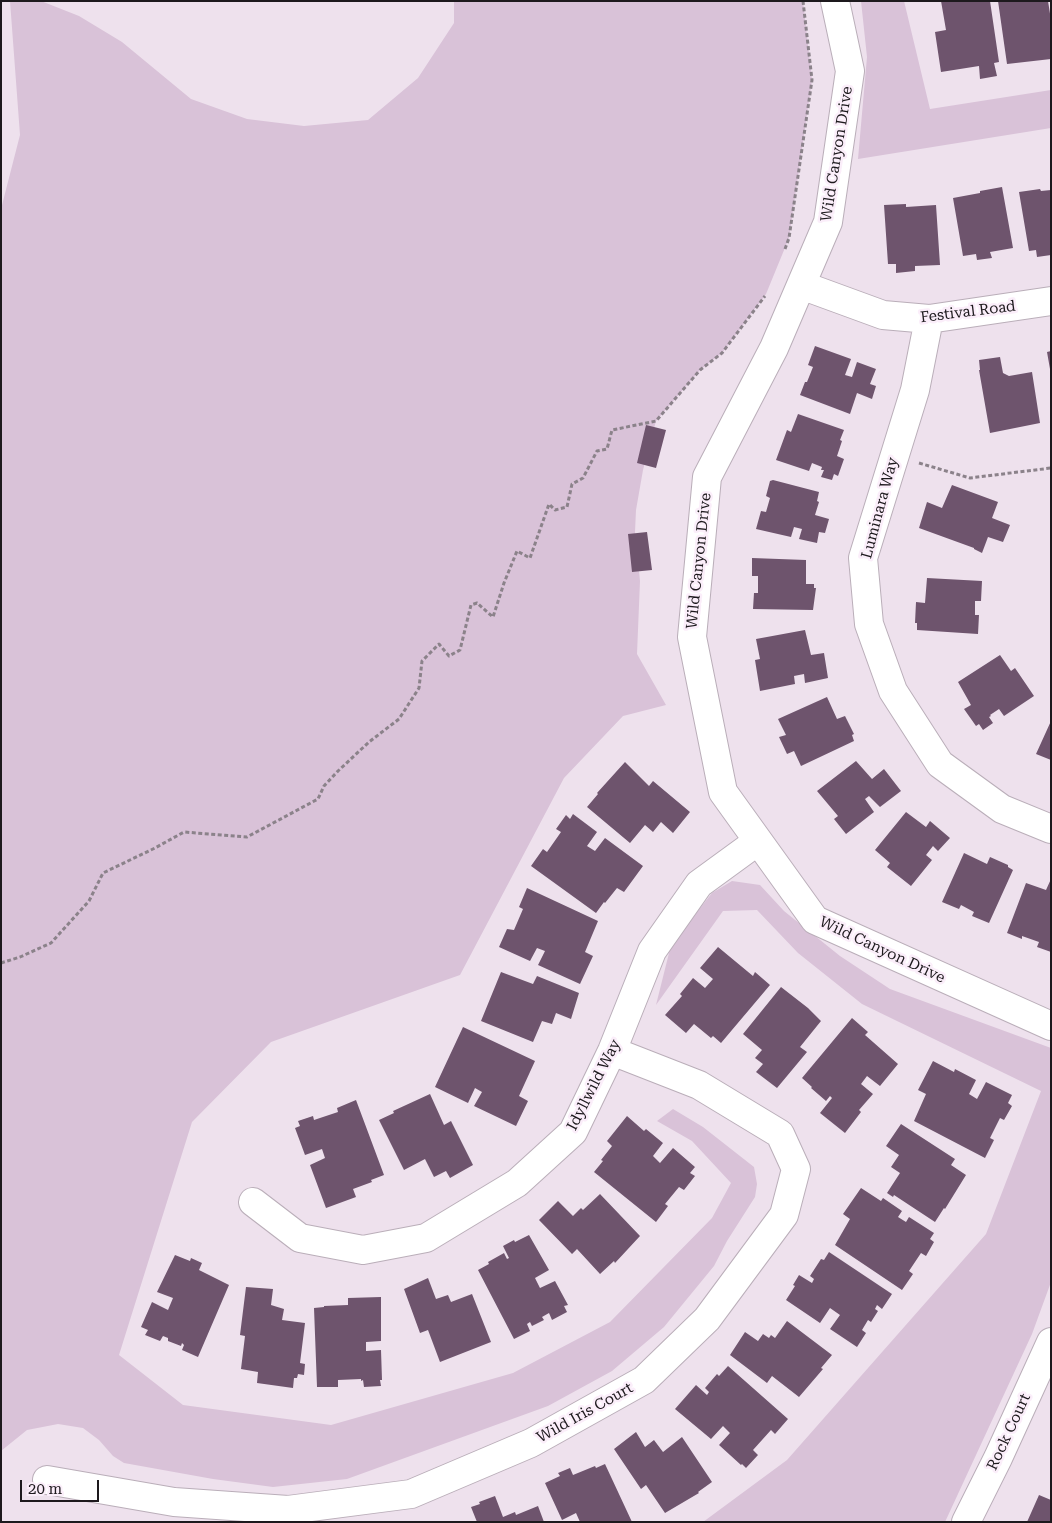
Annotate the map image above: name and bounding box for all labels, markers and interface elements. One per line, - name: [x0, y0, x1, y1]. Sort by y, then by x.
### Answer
- street label: Wild Canyon Drive: [817, 85, 857, 223]
- street label: Festival Road: [919, 297, 1017, 327]
- street label: Luminara Way: [858, 455, 902, 561]
- street label: Wild Canyon Drive: [683, 492, 715, 630]
- street label: Wild Canyon Drive: [816, 913, 948, 987]
- street label: Idyllwild Way: [563, 1037, 625, 1133]
- street label: Wild Iris Court: [534, 1379, 636, 1447]
- street label: Rock Court: [983, 1391, 1035, 1473]
- scale bar: [22, 1470, 101, 1502]
- text: 20 m: [28, 1480, 62, 1498]

